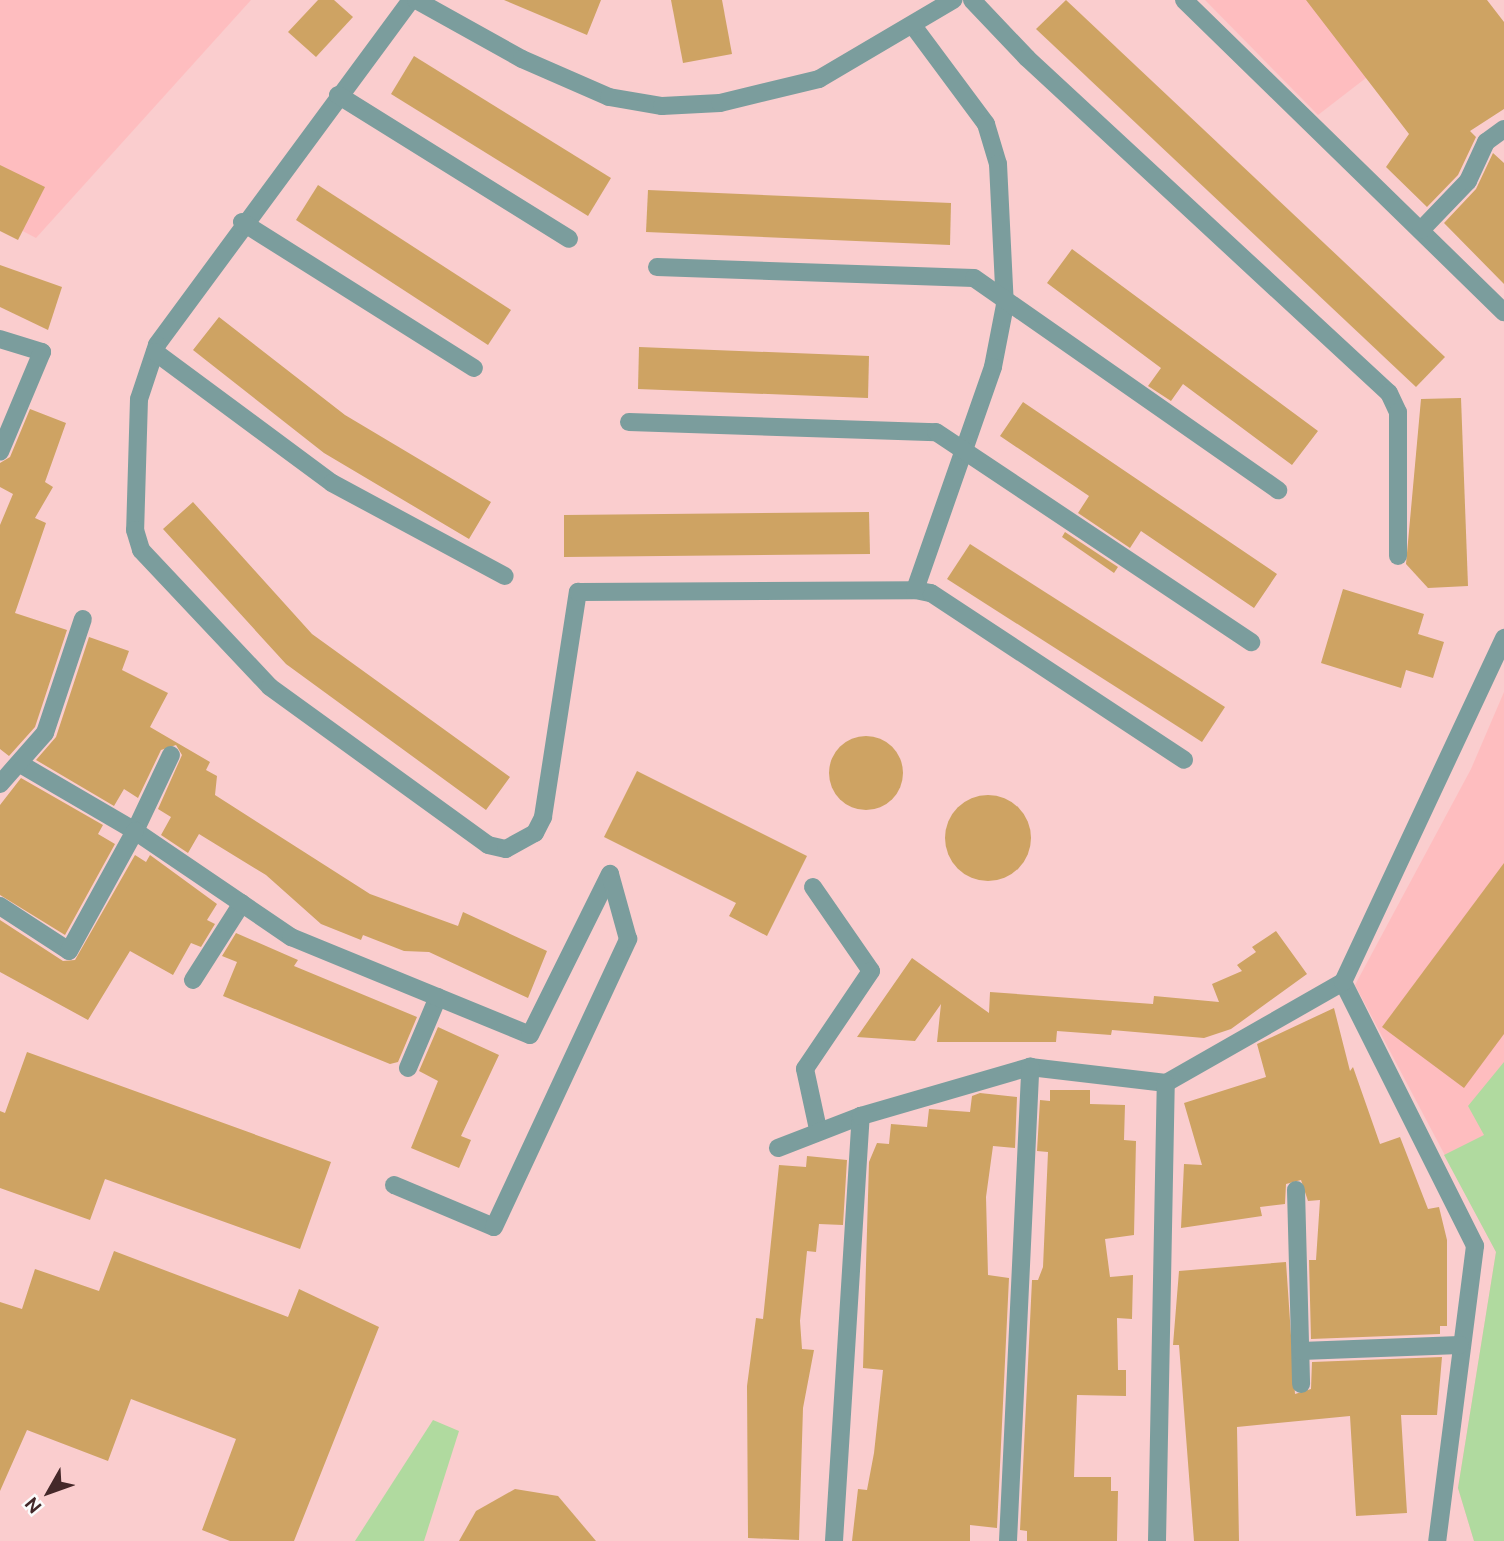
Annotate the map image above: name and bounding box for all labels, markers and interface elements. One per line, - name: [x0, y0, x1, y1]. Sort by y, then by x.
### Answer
- north arrow: [14, 1457, 84, 1527]
- text: N: [20, 1493, 46, 1518]

